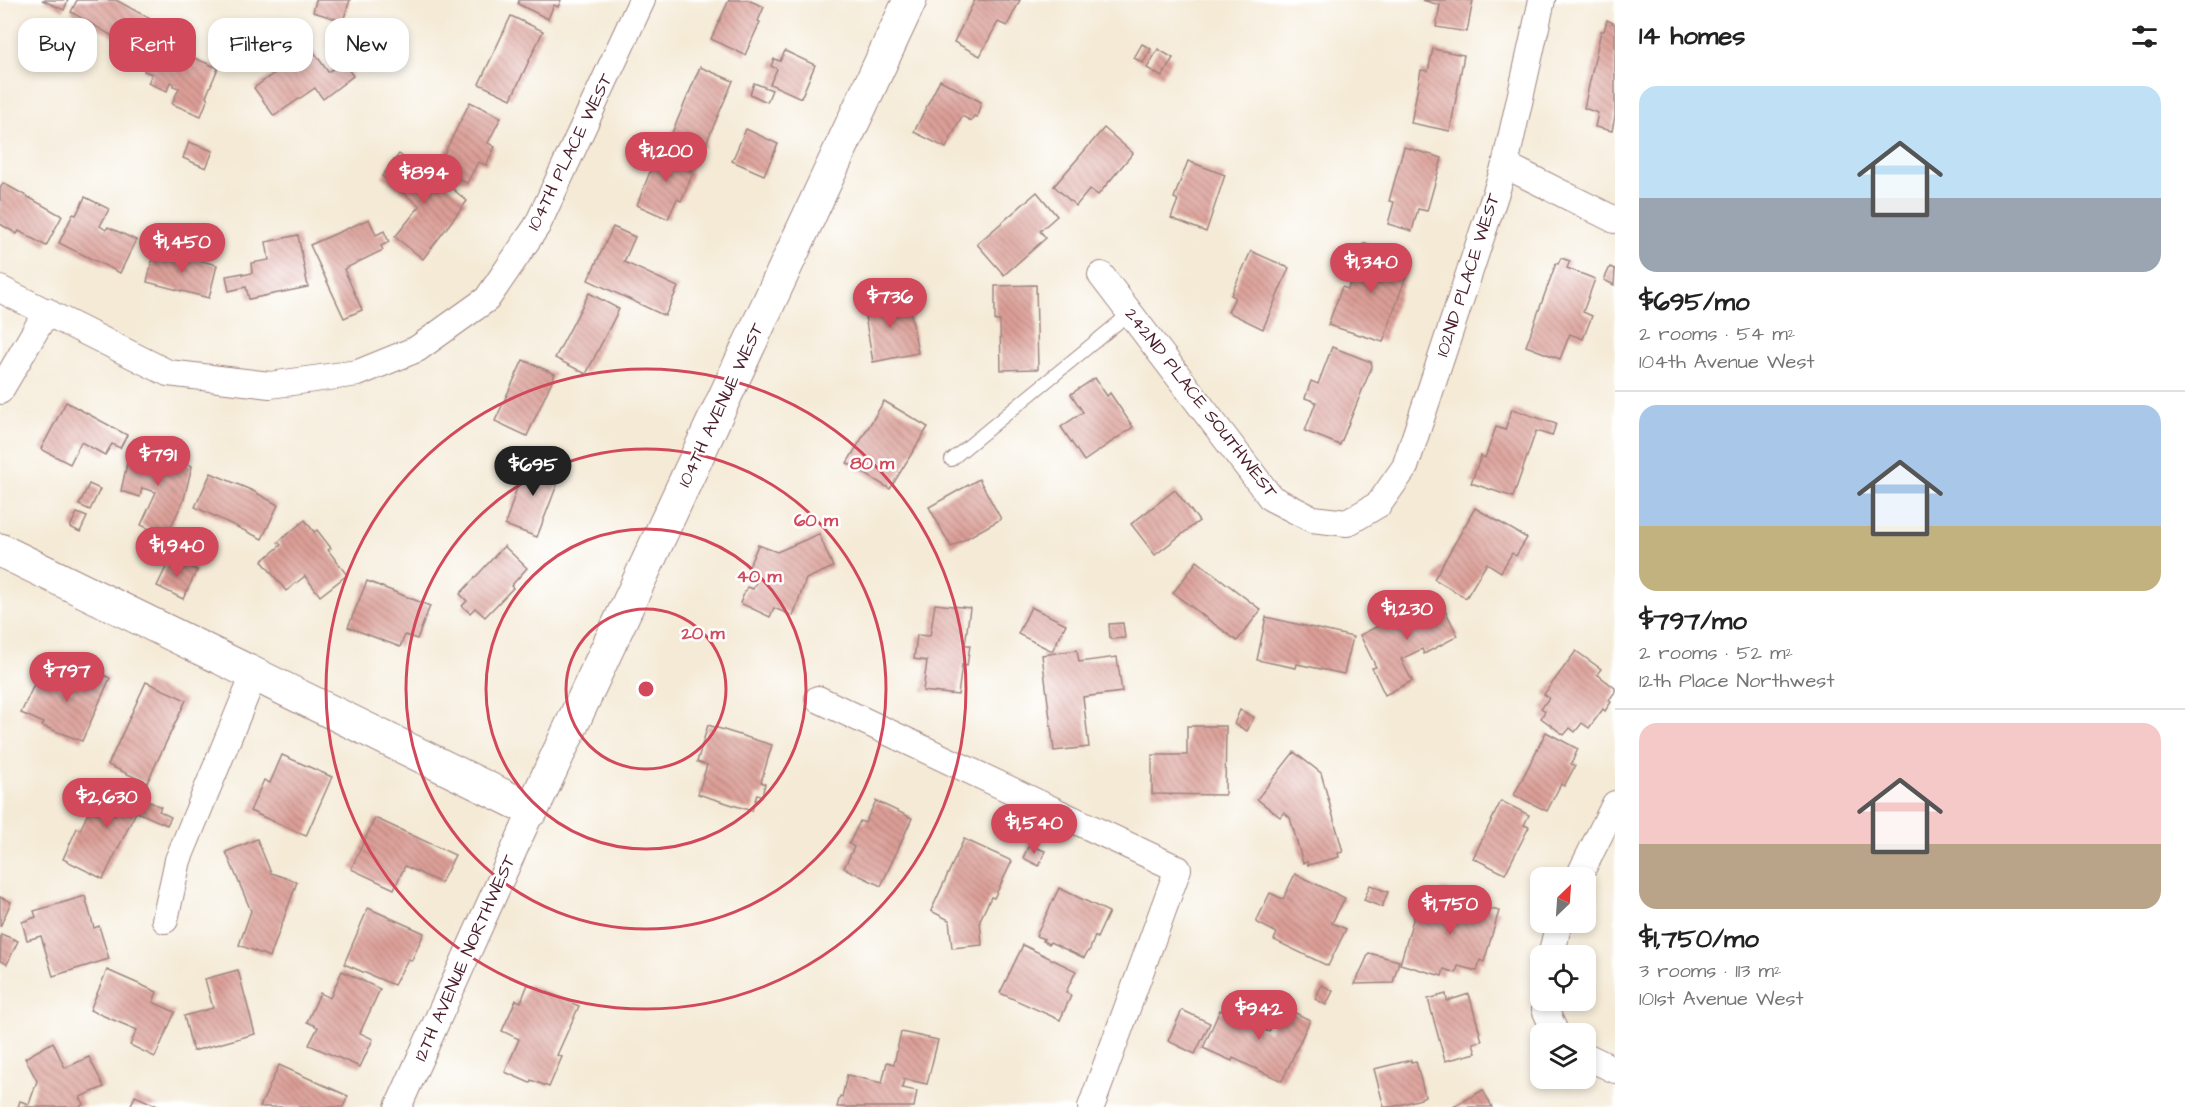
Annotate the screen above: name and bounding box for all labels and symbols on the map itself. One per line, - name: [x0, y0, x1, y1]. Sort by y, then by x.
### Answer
- street label: 104TH PLACE WEST: [521, 69, 619, 235]
- pin: $1,200: [617, 132, 715, 183]
- pin: $894: [388, 154, 460, 205]
- street label: 102ND PLACE WEST: [1430, 189, 1506, 360]
- pin: $1,450: [133, 223, 231, 274]
- pin: $1,340: [1322, 243, 1420, 294]
- pin: $736: [854, 278, 926, 329]
- street label: 242ND PLACE SOUTHWEST: [1119, 303, 1284, 504]
- street label: 104TH AVENUE WEST: [672, 318, 770, 491]
- pin: $791: [122, 436, 194, 487]
- pin: $695: [497, 446, 569, 497]
- text: 80 m: [850, 451, 895, 476]
- text: 60 m: [794, 508, 839, 533]
- pin: $1,940: [128, 527, 226, 578]
- text: 40 m: [737, 564, 782, 589]
- pin: $1,230: [1358, 590, 1456, 641]
- text: 20 m: [681, 621, 725, 646]
- pin: $797: [31, 652, 103, 703]
- centre of rings: [636, 679, 656, 699]
- pin: $2,630: [58, 778, 156, 829]
- pin: $1,540: [985, 804, 1083, 855]
- street label: 12TH AVENUE NORTHWEST: [408, 850, 522, 1065]
- north arrow: [1530, 867, 1596, 933]
- pin: $1,750: [1401, 885, 1499, 936]
- pin: $942: [1223, 990, 1295, 1041]

